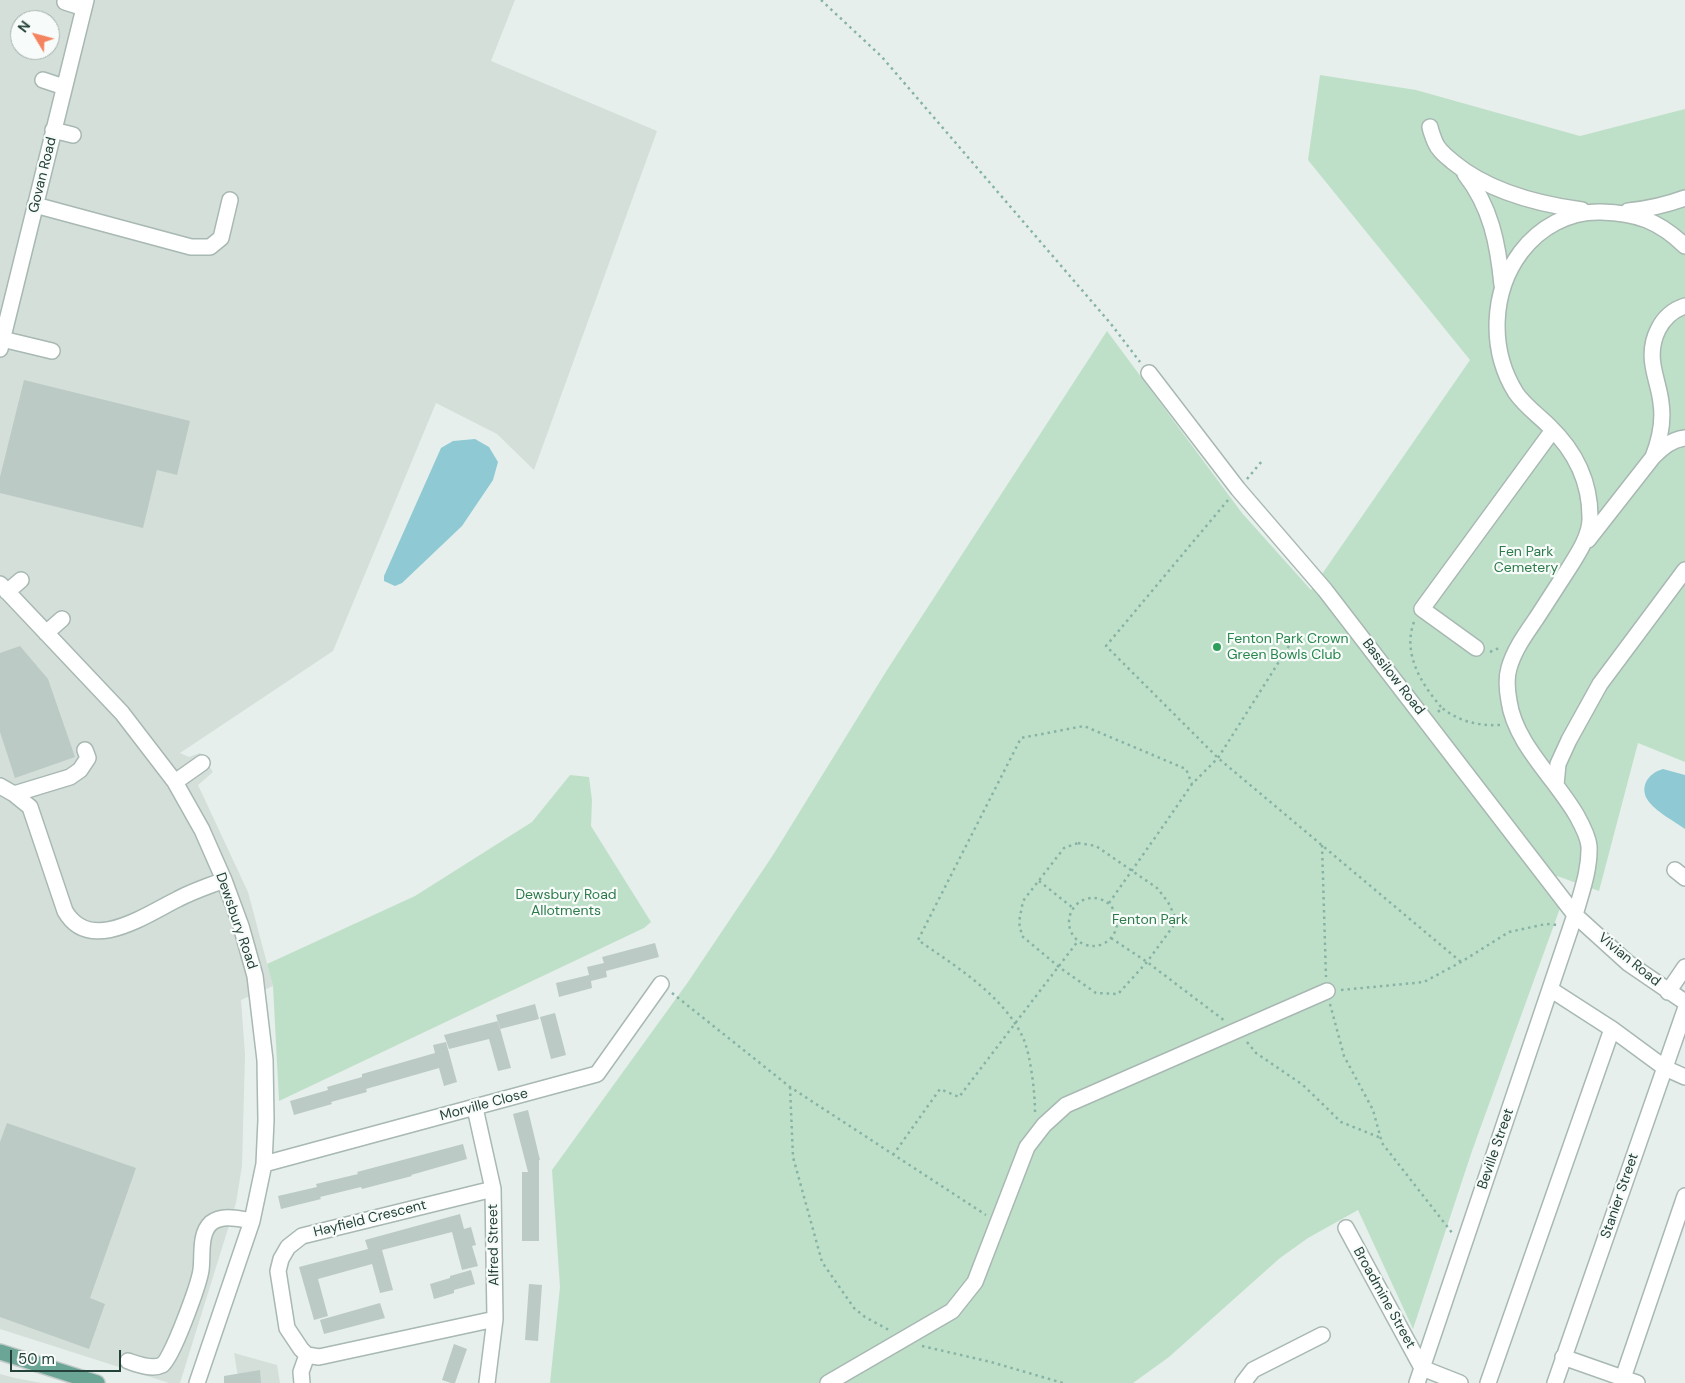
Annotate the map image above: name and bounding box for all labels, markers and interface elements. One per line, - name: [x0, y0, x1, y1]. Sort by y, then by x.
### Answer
- north arrow: [10, 10, 60, 60]
- text: N: [14, 17, 34, 36]
- street label: Govan Road: [25, 135, 61, 215]
- park label: Fen Park Cemetery: [1494, 544, 1558, 576]
- place label: Fenton Park Crown Green Bowls Club: [1227, 631, 1349, 664]
- street label: Bassilow Road: [1358, 636, 1428, 718]
- marker: Fenton Park Crown Green Bowls Club: [1211, 641, 1223, 653]
- street label: Dewsbury Road: [212, 870, 260, 972]
- park label: Dewsbury Road Allotments: [515, 887, 617, 920]
- park label: Fenton Park: [1112, 912, 1188, 928]
- street label: Vivian Road: [1594, 930, 1664, 990]
- street label: Morville Close: [438, 1085, 530, 1125]
- street label: Beville Street: [1474, 1106, 1518, 1192]
- street label: Stanier Street: [1598, 1151, 1642, 1241]
- street label: Hayfield Crescent: [312, 1197, 428, 1241]
- street label: Alfred Street: [485, 1204, 503, 1286]
- street label: Broadmine Street: [1349, 1244, 1419, 1352]
- scale bar: [12, 1340, 124, 1372]
- text: 50 m: [18, 1349, 55, 1369]

